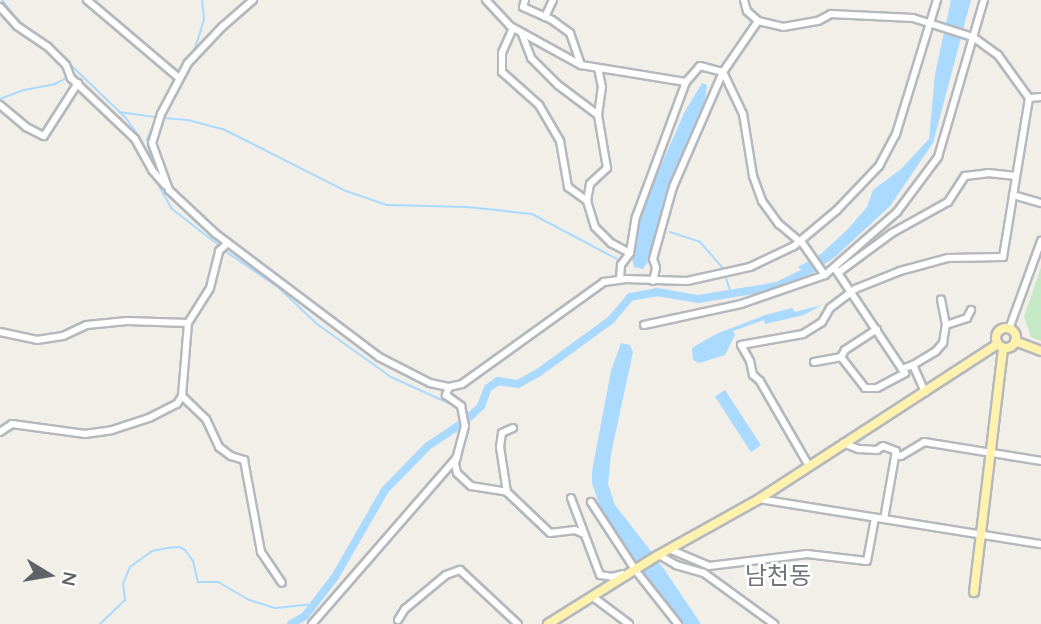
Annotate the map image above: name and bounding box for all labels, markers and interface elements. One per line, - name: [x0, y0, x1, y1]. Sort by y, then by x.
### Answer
- north arrow: [14, 540, 84, 610]
- district label: 남천동: [745, 562, 811, 590]
- text: N: [57, 570, 83, 588]

